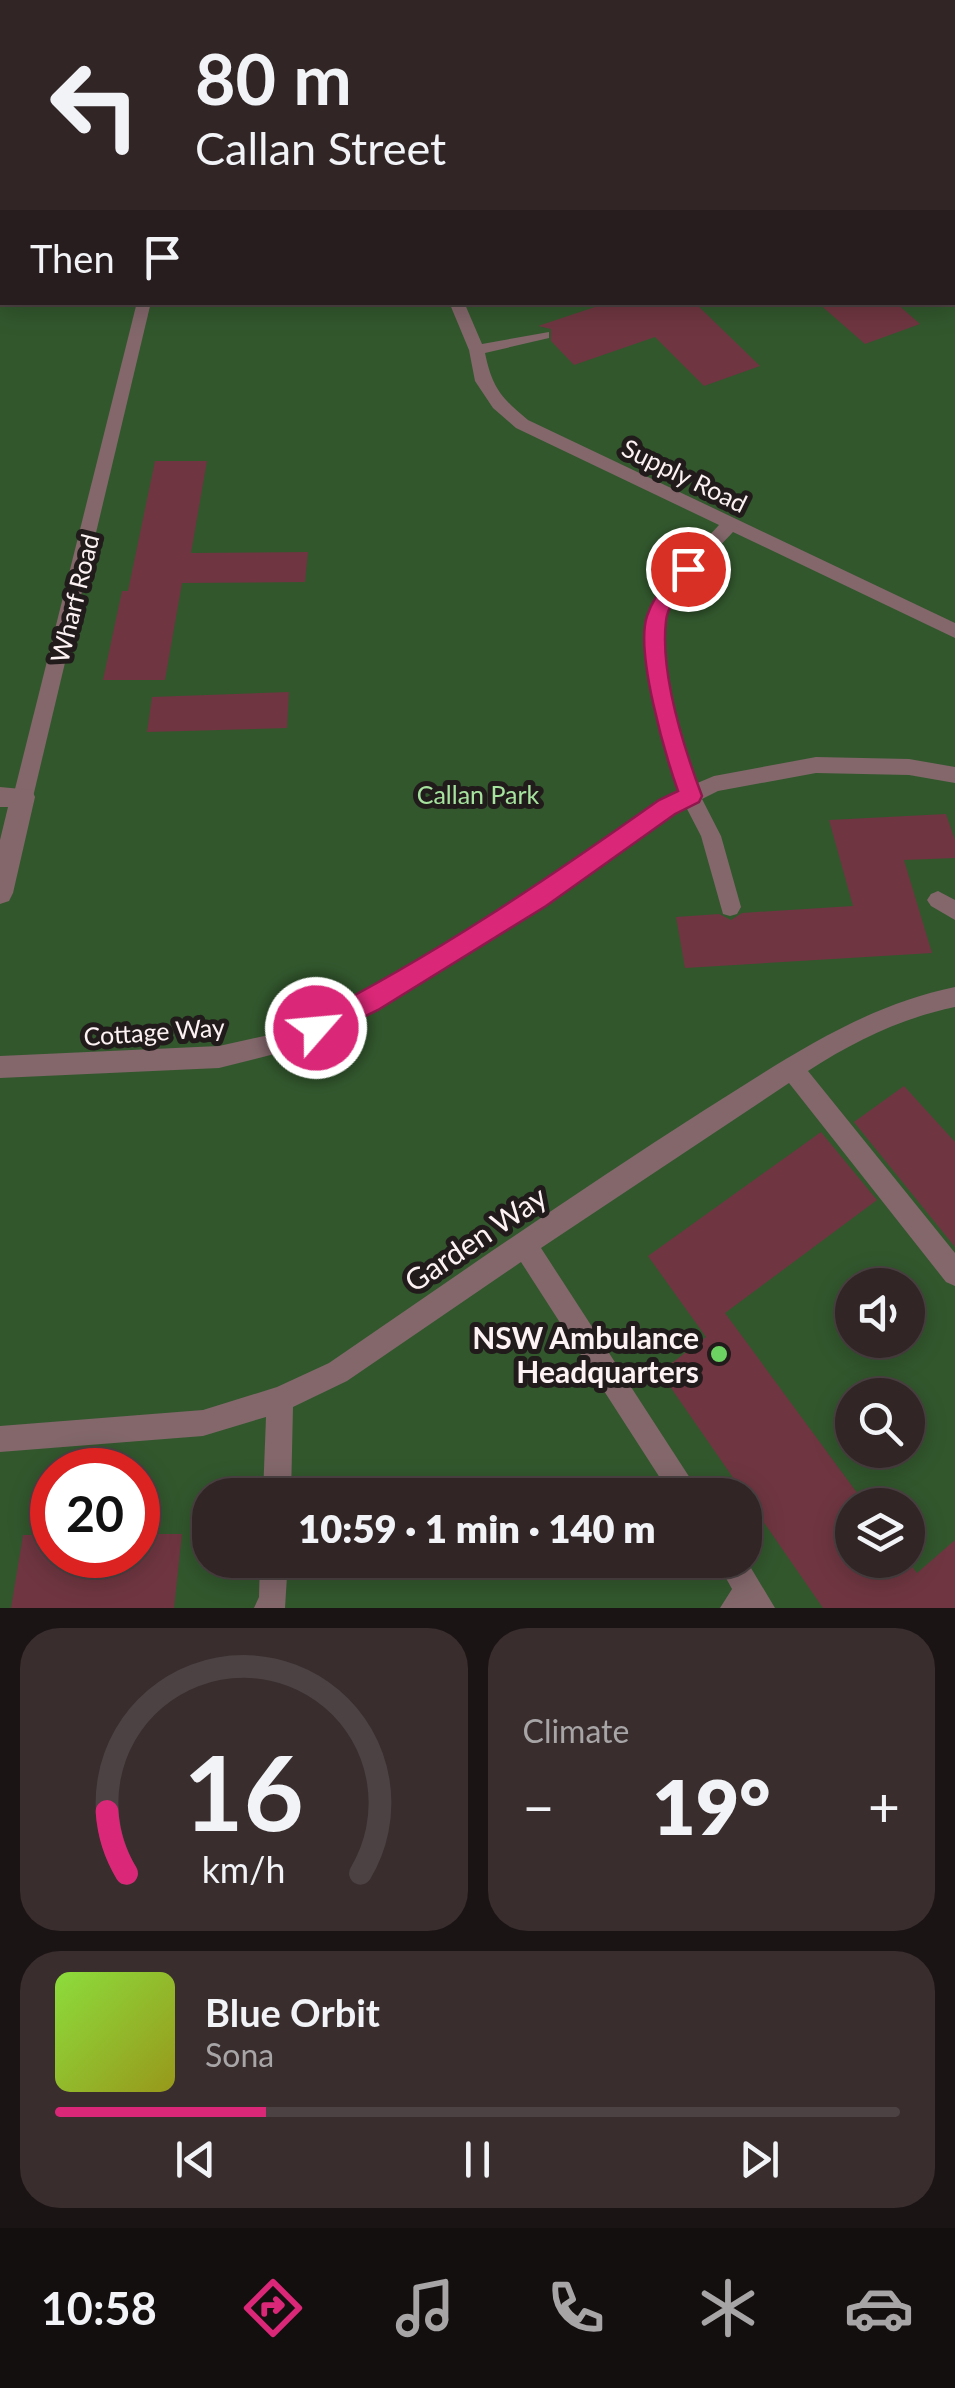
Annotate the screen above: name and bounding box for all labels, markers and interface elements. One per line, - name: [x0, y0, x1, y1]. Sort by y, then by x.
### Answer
- text: 80 m: [195, 36, 352, 120]
- icon: left: [30, 40, 160, 170]
- text: Callan Street: [195, 121, 446, 175]
- icon: arrive: [135, 230, 190, 285]
- text: Then: [30, 235, 115, 281]
- street label: Supply Road: [618, 432, 752, 518]
- pin: [646, 527, 731, 612]
- street label: Wharf Road: [44, 531, 104, 665]
- icon: arrive: [661, 542, 716, 597]
- park label: Callan Park: [417, 779, 540, 809]
- position arrow: [264, 976, 368, 1080]
- street label: Cottage Way: [82, 1011, 226, 1051]
- street label: Garden Way: [397, 1177, 553, 1299]
- map controls: [835, 1268, 925, 1578]
- button: sound: [835, 1268, 925, 1358]
- place label: NSW Ambulance Headquarters: [472, 1319, 699, 1389]
- marker: NSW Ambulance Headquarters: [708, 1343, 730, 1365]
- button: search: [835, 1378, 925, 1468]
- speed limit sign: 20: [30, 1448, 160, 1578]
- button: layers: [835, 1488, 925, 1578]
- text: 10:59 · 1 min · 140 m: [298, 1505, 656, 1551]
- text: Climate: [523, 1711, 629, 1750]
- text: 16: [183, 1728, 304, 1853]
- text: 19°: [652, 1761, 770, 1851]
- text: −: [523, 1773, 554, 1839]
- text: +: [868, 1773, 900, 1839]
- text: km/h: [202, 1848, 286, 1891]
- text: Blue Orbit: [205, 1989, 380, 2035]
- text: Sona: [205, 2035, 274, 2074]
- icon: previous: [168, 2132, 223, 2187]
- icon: pause: [450, 2132, 505, 2187]
- icon: next: [732, 2132, 787, 2187]
- icon: directions: [238, 2273, 308, 2343]
- icon: music: [390, 2273, 460, 2343]
- icon: phone: [541, 2273, 611, 2343]
- icon: climate: [693, 2273, 763, 2343]
- icon: car: [844, 2273, 914, 2343]
- text: 10:58: [41, 2281, 157, 2335]

